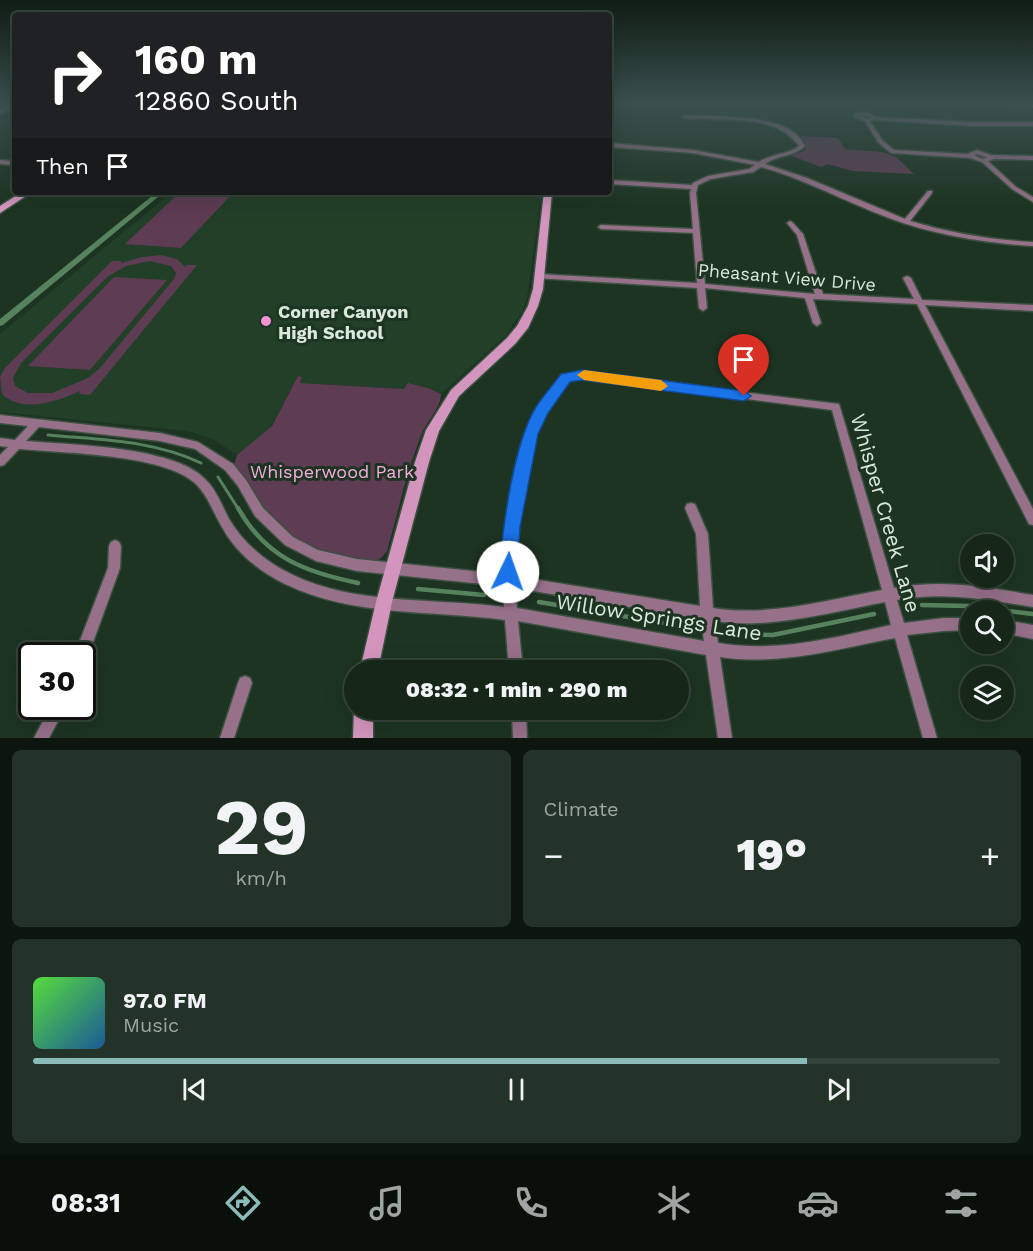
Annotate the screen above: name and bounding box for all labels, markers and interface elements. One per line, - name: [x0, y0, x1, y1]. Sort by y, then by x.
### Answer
- text: 160 m: [135, 35, 258, 84]
- icon: right: [36, 36, 114, 114]
- text: 12860 South: [135, 85, 299, 117]
- icon: arrive: [101, 150, 134, 183]
- text: Then: [36, 154, 89, 179]
- street label: Pheasant View Drive: [697, 259, 877, 295]
- place label: Corner Canyon High School: [278, 301, 408, 343]
- marker: Corner Canyon High School: [259, 314, 273, 328]
- pin: [718, 334, 769, 396]
- icon: arrive: [727, 343, 760, 376]
- street label: Whisper Creek Lane: [846, 411, 926, 615]
- park label: Whisperwood Park: [250, 461, 414, 482]
- map controls: [960, 534, 1014, 720]
- button: sound: [960, 534, 1014, 588]
- position arrow: [476, 540, 540, 604]
- street label: Willow Springs Lane: [554, 588, 764, 646]
- button: search: [960, 600, 1014, 654]
- speed limit sign: 30: [18, 642, 96, 720]
- button: layers: [960, 666, 1014, 720]
- text: 08:32 · 1 min · 290 m: [406, 677, 627, 702]
- text: 29: [214, 781, 309, 873]
- text: Climate: [544, 797, 619, 821]
- text: 19°: [736, 828, 807, 881]
- text: −: [544, 836, 563, 875]
- text: +: [980, 836, 1000, 875]
- text: km/h: [235, 866, 287, 890]
- text: 97.0 FM: [123, 988, 207, 1013]
- text: Music: [123, 1013, 179, 1037]
- icon: previous: [178, 1073, 211, 1106]
- icon: pause: [500, 1073, 533, 1106]
- icon: next: [822, 1073, 855, 1106]
- icon: directions: [222, 1182, 264, 1224]
- icon: music: [366, 1182, 408, 1224]
- icon: phone: [510, 1182, 552, 1224]
- icon: climate: [653, 1182, 695, 1224]
- icon: car: [797, 1182, 839, 1224]
- icon: filters: [940, 1182, 982, 1224]
- text: 08:31: [51, 1187, 121, 1219]

